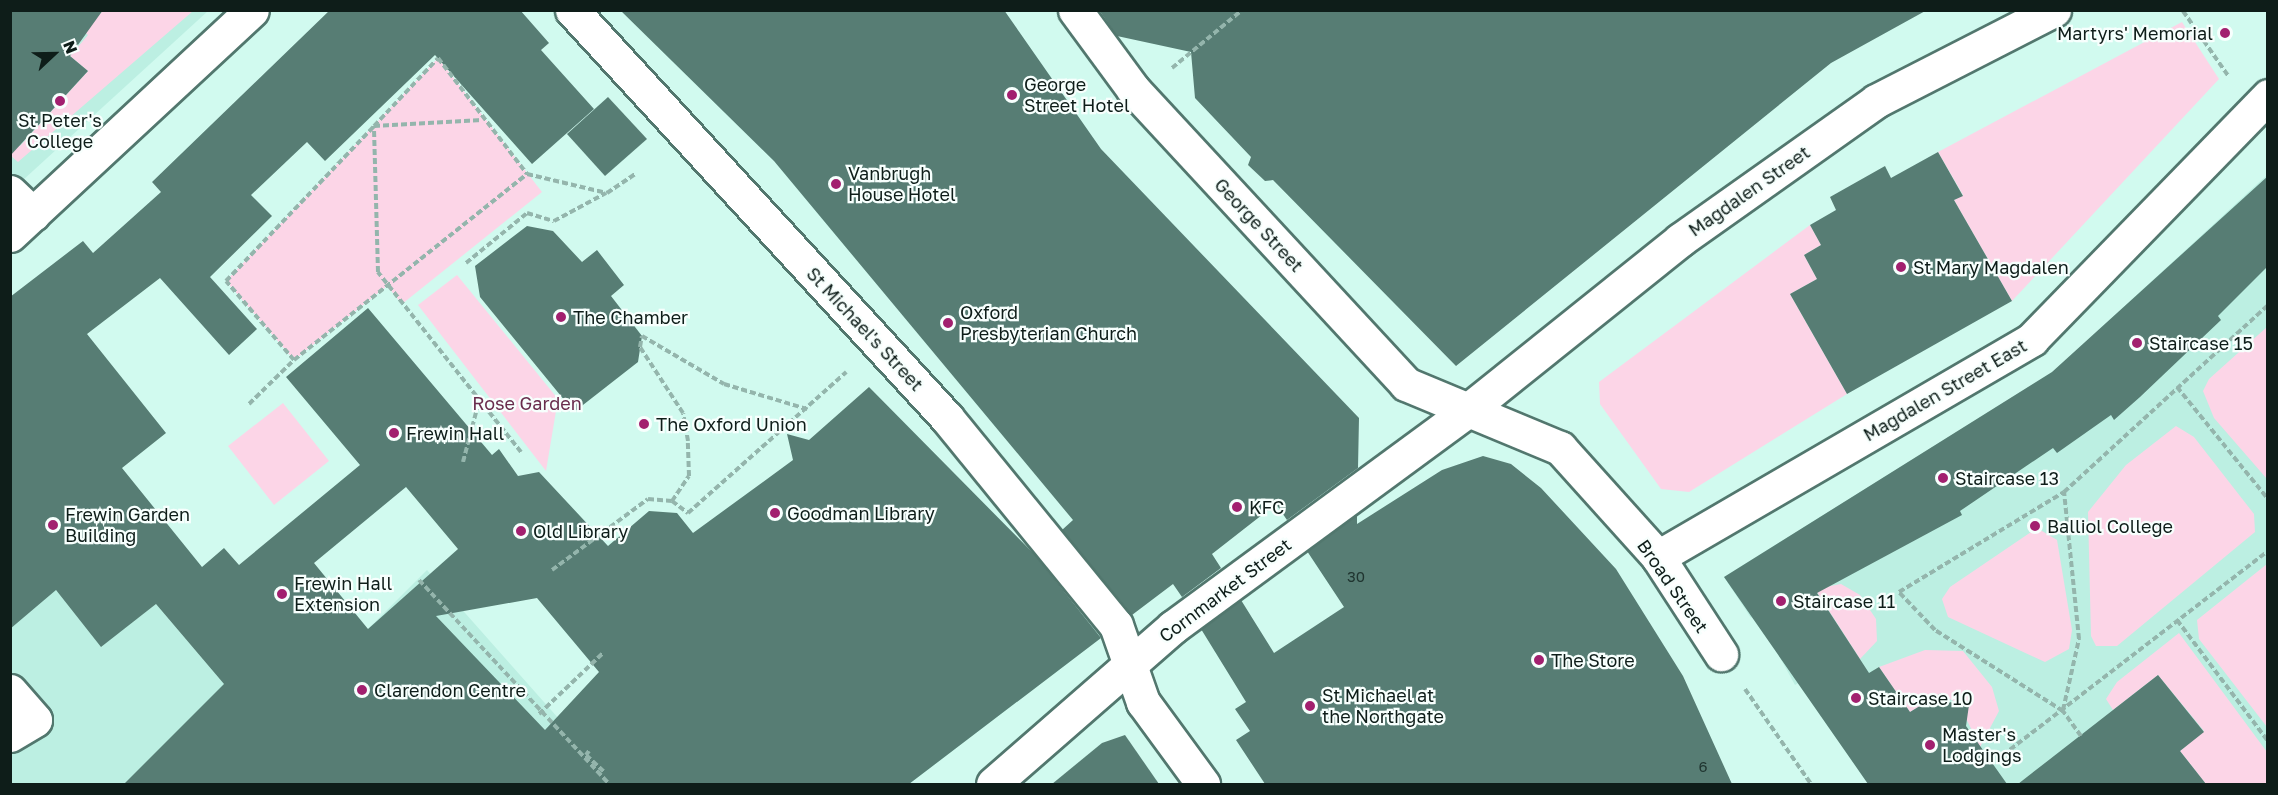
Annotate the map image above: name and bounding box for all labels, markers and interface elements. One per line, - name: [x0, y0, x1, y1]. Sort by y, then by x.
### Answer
- place label: Martyrs' Memorial: [2057, 22, 2213, 44]
- north arrow: [24, 24, 84, 84]
- marker: Martyrs' Memorial: [2218, 26, 2232, 40]
- text: N: [59, 38, 82, 57]
- place label: George Street Hotel: [1024, 74, 1130, 116]
- marker: George Street Hotel: [1005, 88, 1019, 102]
- marker: St Peter's College: [53, 94, 67, 108]
- place label: St Peter's College: [18, 110, 102, 152]
- street label: Magdalen Street: [1684, 141, 1814, 241]
- place label: Vanbrugh House Hotel: [848, 163, 956, 206]
- street label: George Street: [1210, 174, 1308, 276]
- marker: Vanbrugh House Hotel: [829, 177, 843, 191]
- place label: St Mary Magdalen: [1913, 256, 2069, 278]
- marker: St Mary Magdalen: [1894, 260, 1908, 274]
- street label: St Michael's Street: [802, 263, 928, 395]
- place label: Oxford Presbyterian Church: [960, 302, 1137, 344]
- place label: The Chamber: [573, 306, 688, 328]
- marker: The Chamber: [554, 310, 568, 324]
- marker: Oxford Presbyterian Church: [941, 316, 955, 330]
- place label: Staircase 15: [2149, 332, 2253, 354]
- street label: Magdalen Street East: [1859, 334, 2031, 446]
- marker: Staircase 15: [2130, 336, 2144, 350]
- park label: Rose Garden: [472, 392, 582, 414]
- place label: The Oxford Union: [656, 413, 807, 435]
- marker: The Oxford Union: [637, 417, 651, 431]
- place label: Frewin Hall: [406, 422, 504, 444]
- marker: Frewin Hall: [387, 426, 401, 440]
- place label: Staircase 13: [1955, 467, 2059, 489]
- marker: Staircase 13: [1936, 471, 1950, 485]
- place label: KFC: [1249, 496, 1284, 518]
- marker: KFC: [1230, 500, 1244, 514]
- place label: Goodman Library: [787, 502, 935, 524]
- place label: Frewin Garden Building: [65, 504, 190, 546]
- marker: Goodman Library: [768, 506, 782, 520]
- place label: Balliol College: [2047, 515, 2173, 537]
- marker: Frewin Garden Building: [46, 518, 60, 532]
- marker: Balliol College: [2028, 519, 2042, 533]
- place label: Old Library: [533, 520, 628, 542]
- marker: Old Library: [514, 524, 528, 538]
- street label: Cornmarket Street: [1155, 533, 1295, 647]
- street label: Broad Street: [1633, 535, 1713, 637]
- house number: 30: [1347, 568, 1365, 586]
- place label: Frewin Hall Extension: [294, 573, 392, 616]
- marker: Frewin Hall Extension: [275, 587, 289, 601]
- place label: Staircase 11: [1793, 590, 1895, 612]
- marker: Staircase 11: [1774, 594, 1788, 608]
- place label: The Store: [1551, 649, 1635, 671]
- marker: The Store: [1532, 653, 1546, 667]
- place label: Clarendon Centre: [374, 679, 526, 701]
- marker: Clarendon Centre: [355, 683, 369, 697]
- place label: St Michael at the Northgate: [1322, 685, 1444, 728]
- place label: Staircase 10: [1868, 687, 1973, 709]
- marker: Staircase 10: [1849, 691, 1863, 705]
- marker: St Michael at the Northgate: [1303, 699, 1317, 713]
- place label: Master's Lodgings: [1942, 724, 2022, 766]
- marker: Master's Lodgings: [1923, 738, 1937, 752]
- house number: 6: [1698, 758, 1708, 776]

